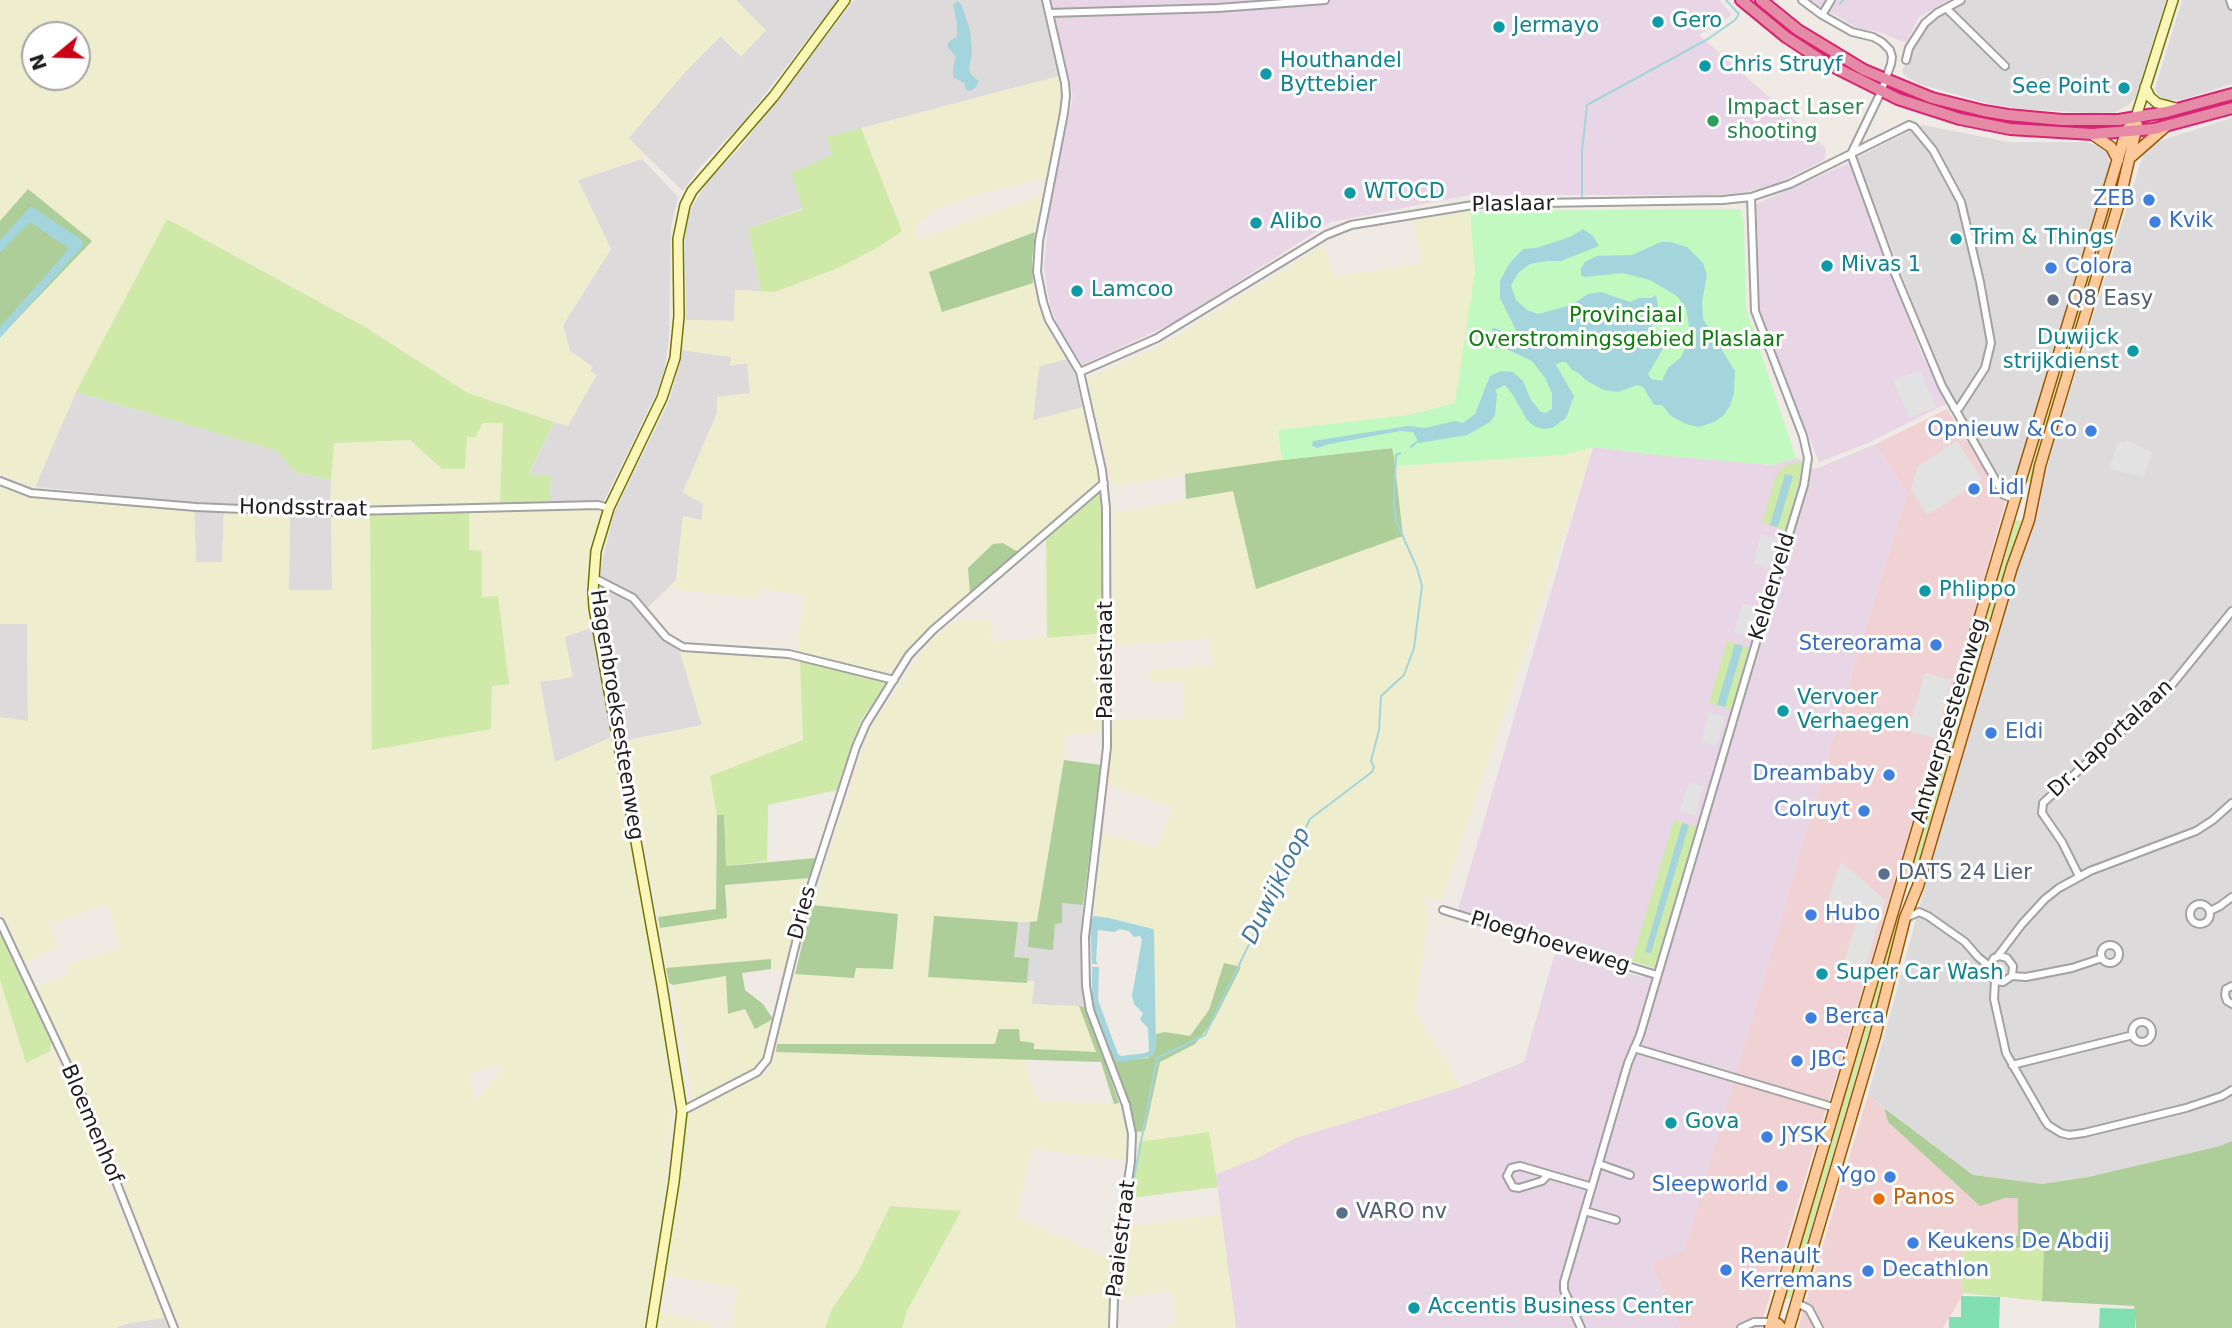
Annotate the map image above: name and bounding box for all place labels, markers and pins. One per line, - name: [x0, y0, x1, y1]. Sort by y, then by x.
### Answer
- place label: Gero: [1672, 9, 1722, 35]
- place label: Jermayo: [1513, 14, 1599, 40]
- marker: Gero: [1650, 14, 1666, 30]
- marker: Jermayo: [1491, 19, 1507, 35]
- place label: Houthandel Byttebier: [1280, 49, 1402, 99]
- place label: Chris Struyf: [1719, 53, 1842, 79]
- marker: Chris Struyf: [1697, 58, 1713, 74]
- marker: Houthandel Byttebier: [1258, 66, 1274, 82]
- place label: See Point: [2012, 75, 2110, 101]
- marker: See Point: [2116, 80, 2132, 96]
- place label: Impact Laser shooting: [1727, 96, 1863, 146]
- marker: Impact Laser shooting: [1705, 113, 1721, 129]
- place label: WTOCD: [1364, 180, 1445, 206]
- marker: WTOCD: [1342, 185, 1358, 201]
- place label: ZEB: [2093, 187, 2135, 213]
- marker: ZEB: [2141, 192, 2157, 208]
- place label: Kvik: [2169, 209, 2213, 235]
- place label: Alibo: [1270, 210, 1322, 236]
- marker: Kvik: [2147, 214, 2163, 230]
- marker: Alibo: [1248, 215, 1264, 231]
- place label: Trim & Things: [1970, 226, 2114, 252]
- marker: Trim & Things: [1948, 231, 1964, 247]
- place label: Mivas 1: [1841, 253, 1921, 279]
- place label: Colora: [2065, 255, 2133, 281]
- marker: Mivas 1: [1819, 258, 1835, 274]
- marker: Colora: [2043, 260, 2059, 276]
- place label: Lamcoo: [1091, 278, 1173, 304]
- marker: Lamcoo: [1069, 283, 1085, 299]
- place label: Q8 Easy: [2067, 287, 2153, 313]
- marker: Q8 Easy: [2045, 292, 2061, 308]
- place label: Duwijck strijkdienst: [2003, 326, 2119, 376]
- marker: Duwijck strijkdienst: [2125, 343, 2141, 359]
- place label: Opnieuw & Co: [1927, 418, 2077, 444]
- marker: Opnieuw & Co: [2083, 423, 2099, 439]
- place label: Lidl: [1988, 476, 2025, 502]
- marker: Lidl: [1966, 481, 1982, 497]
- place label: Phlippo: [1939, 578, 2016, 604]
- marker: Phlippo: [1917, 583, 1933, 599]
- place label: Stereorama: [1799, 632, 1922, 658]
- marker: Stereorama: [1928, 637, 1944, 653]
- place label: Vervoer Verhaegen: [1797, 686, 1910, 736]
- marker: Vervoer Verhaegen: [1775, 703, 1791, 719]
- place label: Eldi: [2005, 720, 2043, 746]
- marker: Eldi: [1983, 725, 1999, 741]
- place label: Dreambaby: [1752, 762, 1875, 788]
- marker: Dreambaby: [1881, 767, 1897, 783]
- place label: Colruyt: [1774, 798, 1850, 824]
- marker: Colruyt: [1856, 803, 1872, 819]
- place label: DATS 24 Lier: [1898, 861, 2032, 887]
- marker: DATS 24 Lier: [1876, 866, 1892, 882]
- place label: Hubo: [1825, 902, 1880, 928]
- marker: Hubo: [1803, 907, 1819, 923]
- place label: Super Car Wash: [1836, 961, 2004, 987]
- marker: Super Car Wash: [1814, 966, 1830, 982]
- place label: Berca: [1825, 1005, 1885, 1031]
- marker: Berca: [1803, 1010, 1819, 1026]
- place label: JBC: [1811, 1048, 1846, 1074]
- marker: JBC: [1789, 1053, 1805, 1069]
- place label: Gova: [1685, 1110, 1739, 1136]
- marker: Gova: [1663, 1115, 1679, 1131]
- place label: JYSK: [1781, 1124, 1827, 1150]
- marker: JYSK: [1759, 1129, 1775, 1145]
- place label: Ygo: [1837, 1164, 1876, 1190]
- marker: Ygo: [1882, 1169, 1898, 1185]
- place label: Sleepworld: [1652, 1173, 1768, 1199]
- marker: Sleepworld: [1774, 1178, 1790, 1194]
- place label: Panos: [1893, 1186, 1955, 1212]
- marker: Panos: [1871, 1191, 1887, 1207]
- place label: VARO nv: [1356, 1200, 1447, 1226]
- marker: VARO nv: [1334, 1205, 1350, 1221]
- place label: Keukens De Abdij: [1927, 1230, 2110, 1256]
- marker: Keukens De Abdij: [1905, 1235, 1921, 1251]
- place label: Renault Kerremans: [1740, 1245, 1853, 1295]
- place label: Decathlon: [1882, 1258, 1989, 1284]
- marker: Renault Kerremans: [1718, 1262, 1734, 1278]
- marker: Decathlon: [1860, 1263, 1876, 1279]
- place label: Accentis Business Center: [1428, 1295, 1693, 1321]
- marker: Accentis Business Center: [1406, 1300, 1422, 1316]

